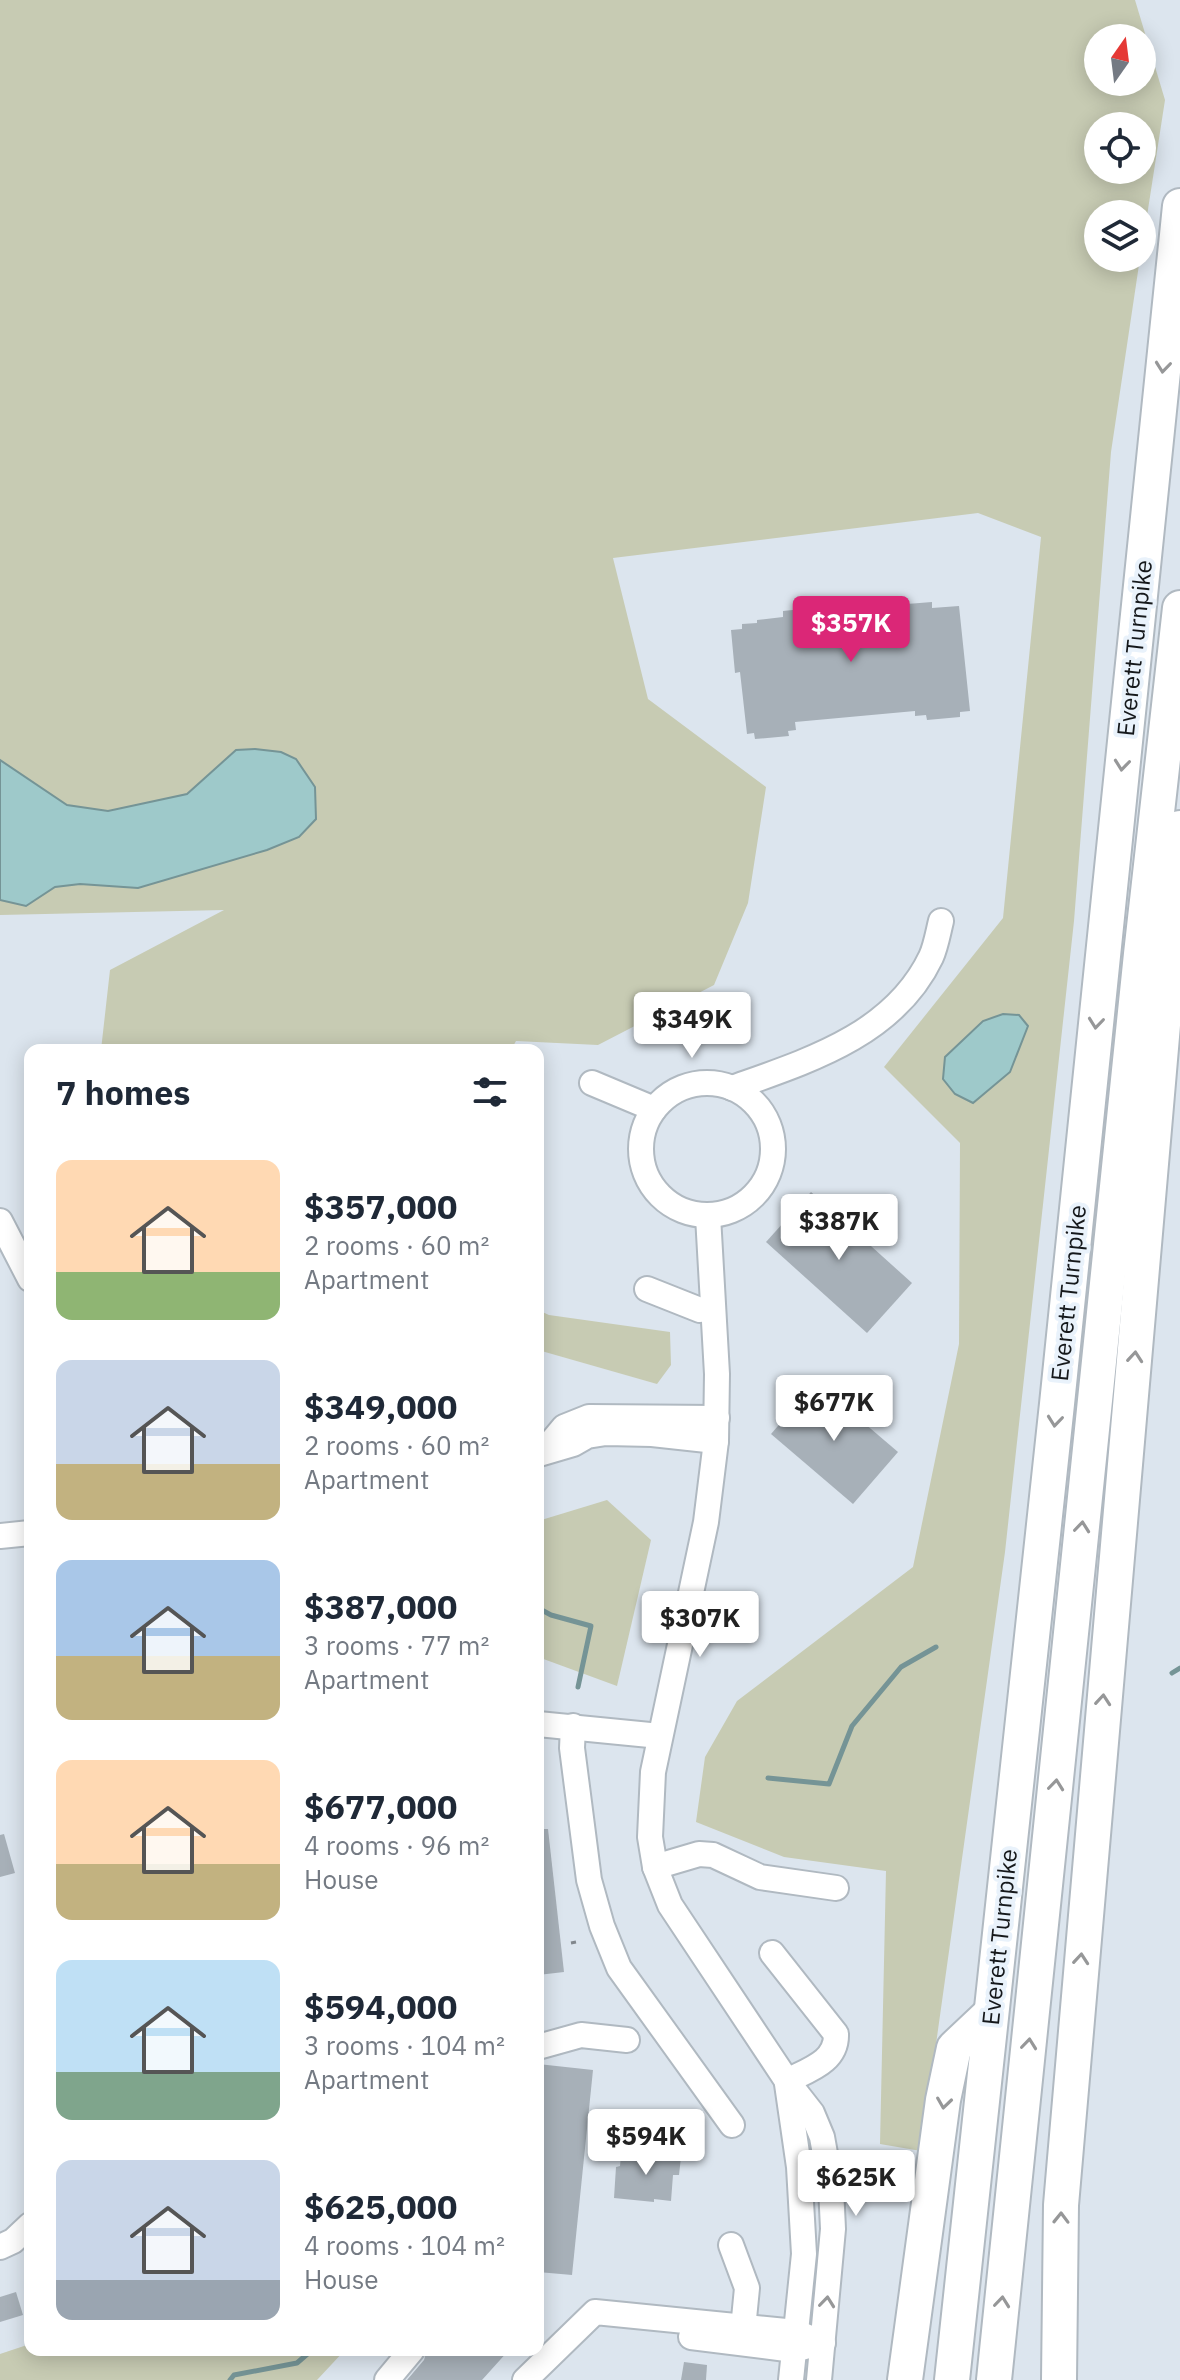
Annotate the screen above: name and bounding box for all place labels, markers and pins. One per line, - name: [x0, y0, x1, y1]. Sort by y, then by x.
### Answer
- pin: $357K: [795, 596, 907, 664]
- pin: $349K: [636, 992, 748, 1060]
- pin: $387K: [783, 1194, 895, 1262]
- pin: $677K: [778, 1375, 890, 1443]
- pin: $307K: [644, 1591, 756, 1659]
- pin: $594K: [590, 2109, 702, 2177]
- pin: $625K: [800, 2150, 912, 2218]

